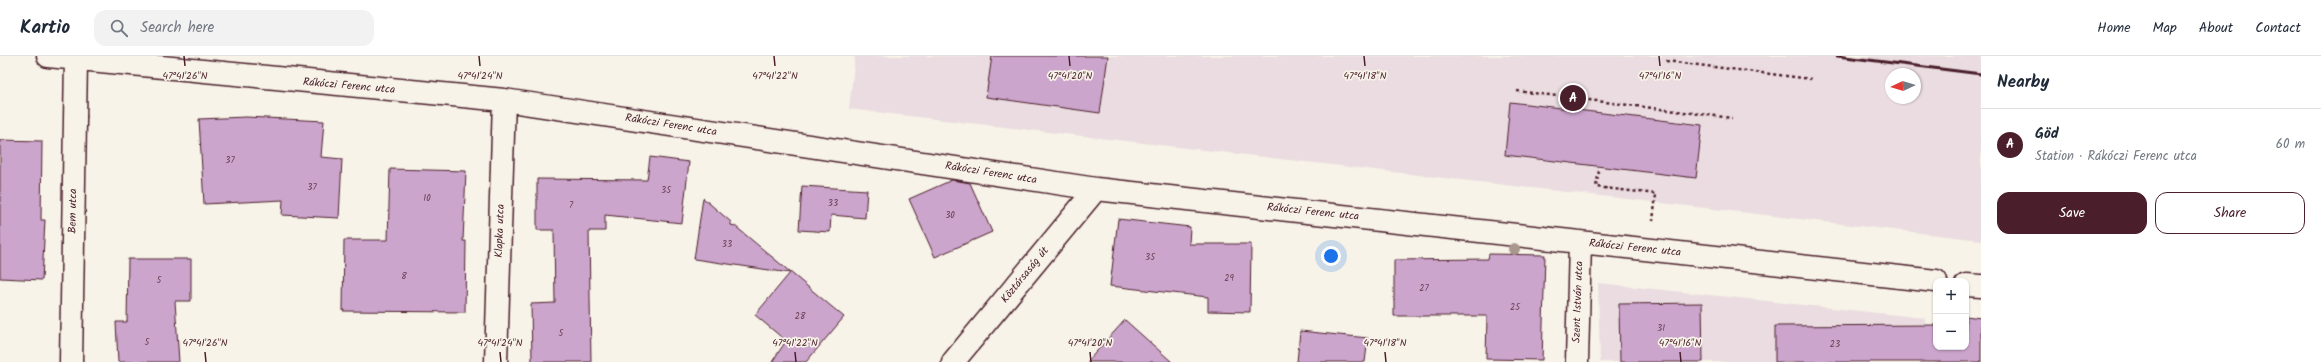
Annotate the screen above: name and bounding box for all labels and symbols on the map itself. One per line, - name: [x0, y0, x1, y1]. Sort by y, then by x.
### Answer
- text: 47°41'26"N: [162, 68, 208, 84]
- text: 47°41'24"N: [457, 68, 503, 84]
- text: 47°41'22"N: [752, 68, 798, 84]
- text: 47°41'20"N: [1048, 68, 1092, 84]
- text: 47°41'18"N: [1344, 68, 1387, 84]
- text: 47°41'16"N: [1639, 68, 1681, 84]
- north arrow: [1885, 68, 1921, 104]
- street label: Rákóczi Ferenc utca: [302, 73, 396, 99]
- pin: A: [1560, 83, 1586, 113]
- street label: Rákóczi Ferenc utca: [624, 109, 718, 141]
- house number: 37: [225, 153, 235, 168]
- street label: Rákóczi Ferenc utca: [944, 157, 1038, 189]
- house number: 37: [307, 180, 317, 195]
- house number: 35: [661, 183, 672, 198]
- street label: Bem utca: [64, 188, 82, 234]
- house number: 10: [423, 191, 431, 206]
- house number: 33: [828, 196, 838, 211]
- house number: 7: [569, 198, 574, 213]
- street label: Rákóczi Ferenc utca: [1266, 198, 1360, 226]
- street label: Klapka utca: [490, 204, 510, 258]
- house number: 30: [945, 208, 955, 223]
- street label: Rákóczi Ferenc utca: [1588, 234, 1682, 262]
- house number: 33: [722, 237, 732, 252]
- street label: Köztársaság út: [997, 242, 1054, 307]
- your location: [1321, 246, 1341, 266]
- house number: 35: [1145, 250, 1156, 265]
- street label: Szent István utca: [1568, 261, 1588, 343]
- house number: 8: [401, 269, 407, 284]
- house number: 29: [1224, 271, 1234, 286]
- house number: 5: [157, 273, 163, 288]
- house number: 27: [1419, 281, 1430, 296]
- house number: 25: [1510, 300, 1521, 315]
- house number: 28: [795, 309, 806, 324]
- house number: 31: [1657, 321, 1665, 336]
- house number: 5: [559, 326, 565, 341]
- house number: 5: [145, 335, 151, 350]
- text: 47°41'26"N: [182, 335, 228, 351]
- text: 47°41'24"N: [477, 335, 523, 351]
- text: 47°41'22"N: [772, 335, 818, 351]
- text: 47°41'20"N: [1068, 335, 1112, 351]
- text: 47°41'18"N: [1364, 335, 1407, 351]
- text: 47°41'16"N: [1659, 335, 1701, 351]
- house number: 23: [1830, 337, 1840, 352]

